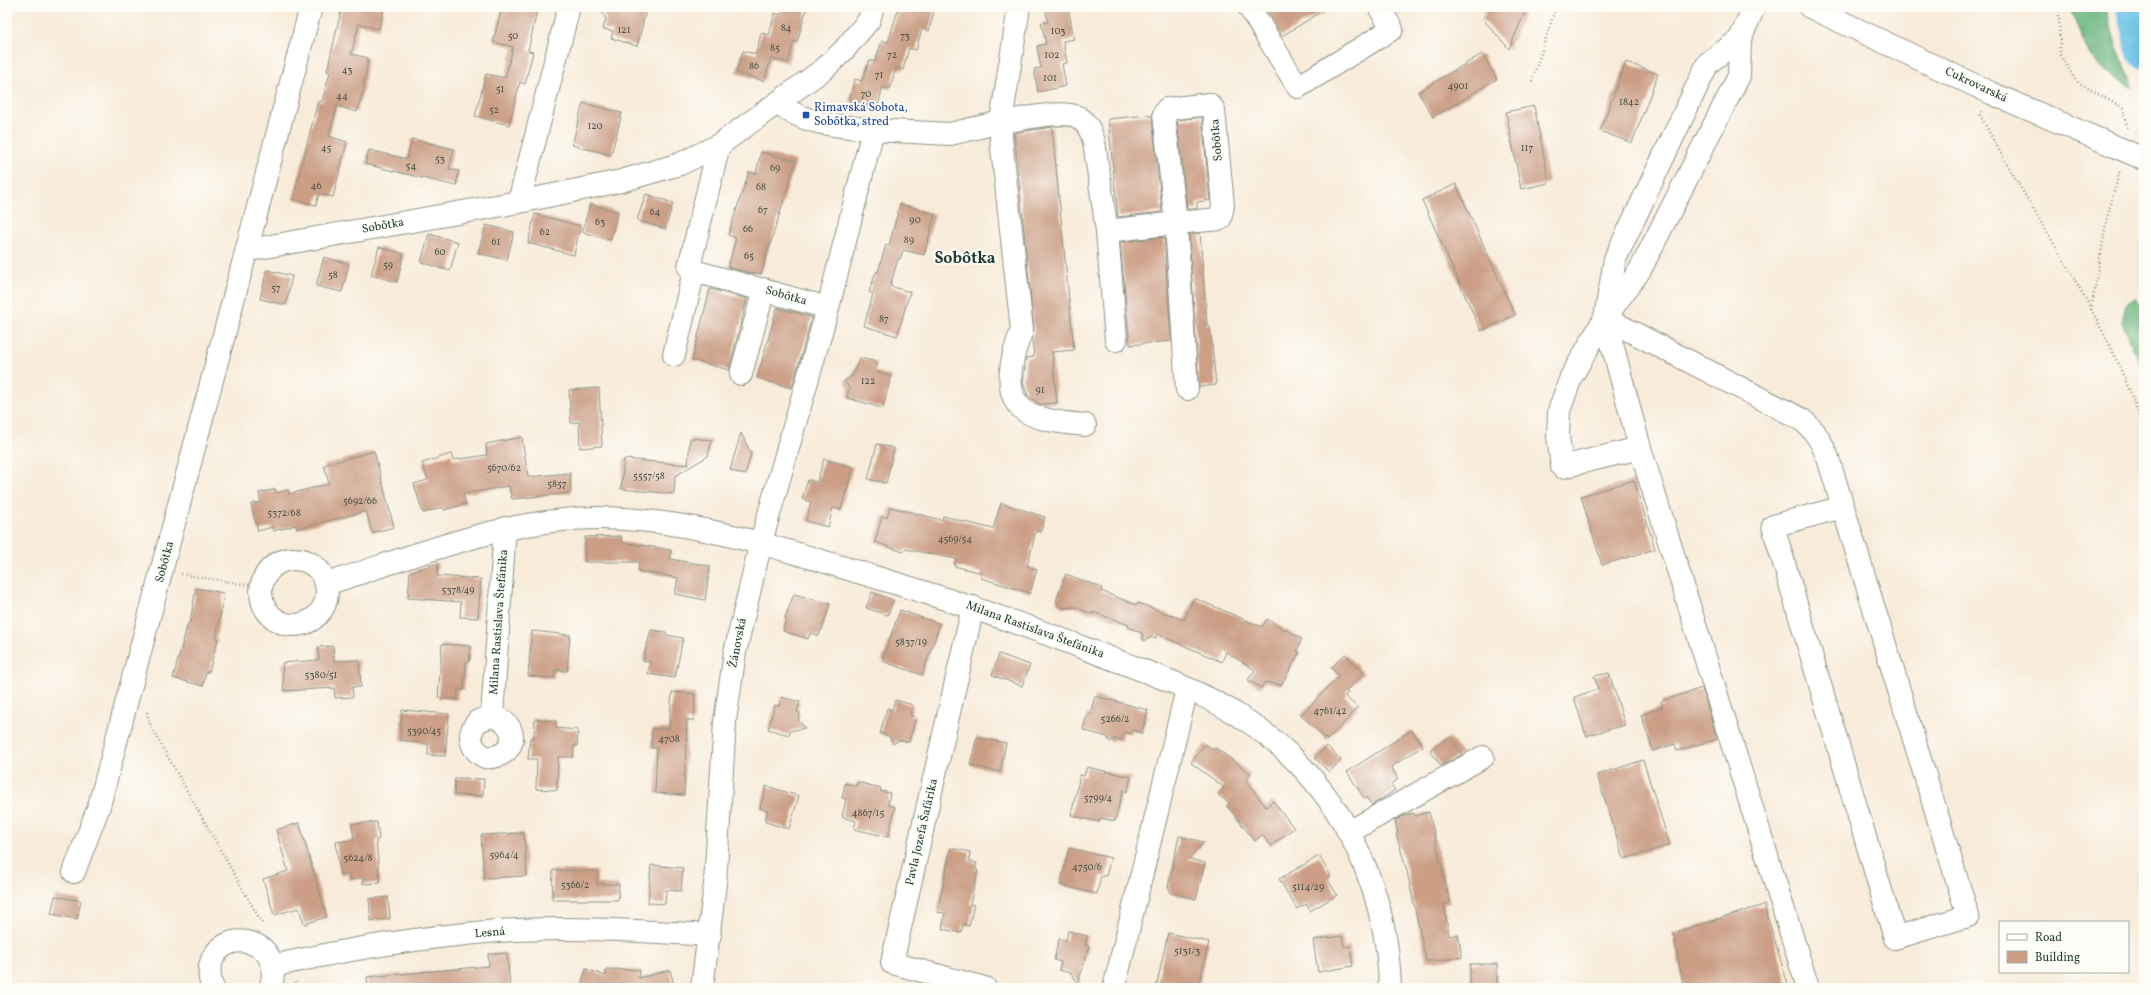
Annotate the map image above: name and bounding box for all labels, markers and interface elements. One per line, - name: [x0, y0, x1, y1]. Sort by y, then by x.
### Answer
- house number: 84: [781, 21, 791, 35]
- house number: 121: [617, 23, 631, 37]
- house number: 103: [1051, 24, 1065, 38]
- house number: 50: [508, 29, 518, 43]
- house number: 73: [900, 29, 910, 43]
- house number: 85: [770, 41, 780, 55]
- house number: 72: [887, 48, 897, 62]
- house number: 102: [1044, 48, 1060, 62]
- house number: 86: [749, 59, 759, 73]
- house number: 43: [342, 63, 352, 77]
- street label: Cukrovarská: [1942, 63, 2010, 107]
- house number: 71: [875, 68, 883, 82]
- house number: 101: [1043, 71, 1057, 85]
- house number: 4901: [1448, 79, 1469, 93]
- house number: 51: [496, 82, 504, 96]
- house number: 70: [861, 87, 871, 101]
- house number: 44: [336, 89, 348, 103]
- house number: 1842: [1619, 95, 1639, 109]
- place label: Rimavská Sobota, Sobôtka, stred: [814, 100, 908, 130]
- house number: 52: [489, 103, 499, 117]
- marker: Rimavská Sobota, Sobôtka, stred: [801, 110, 811, 120]
- street label: Sobôtka: [1207, 118, 1227, 162]
- house number: 120: [587, 119, 603, 133]
- house number: 45: [321, 141, 331, 155]
- house number: 117: [1521, 141, 1533, 155]
- house number: 53: [435, 152, 445, 166]
- house number: 54: [406, 159, 416, 173]
- house number: 69: [770, 161, 780, 175]
- house number: 46: [311, 179, 321, 193]
- house number: 68: [756, 180, 766, 194]
- house number: 67: [758, 203, 768, 217]
- house number: 64: [650, 205, 660, 219]
- house number: 90: [909, 213, 921, 227]
- street label: Sobôtka: [361, 214, 405, 238]
- house number: 63: [595, 215, 605, 229]
- house number: 66: [743, 222, 753, 236]
- house number: 62: [540, 225, 550, 239]
- house number: 89: [904, 233, 914, 247]
- house number: 61: [492, 235, 501, 249]
- house number: 60: [434, 245, 446, 259]
- district label: Sobôtka: [934, 248, 996, 270]
- house number: 65: [744, 249, 754, 263]
- house number: 59: [383, 258, 393, 272]
- house number: 58: [328, 268, 338, 282]
- house number: 57: [271, 281, 281, 295]
- street label: Sobôtka: [763, 282, 809, 310]
- house number: 87: [879, 312, 889, 326]
- house number: 122: [861, 374, 875, 388]
- house number: 91: [1035, 383, 1045, 397]
- house number: 5670/62: [487, 461, 521, 475]
- house number: 5557/58: [633, 469, 665, 483]
- house number: 5857: [547, 477, 567, 491]
- house number: 5692/66: [343, 494, 377, 508]
- house number: 5372/68: [267, 506, 301, 520]
- house number: 4569/54: [938, 532, 972, 546]
- street label: Sobôtka: [152, 539, 178, 585]
- street label: Milana Rastislava Štefánika: [485, 549, 512, 695]
- house number: 5378/49: [442, 583, 474, 597]
- street label: Milana Rastislava Štefánika: [964, 597, 1107, 662]
- street label: Žánovská: [724, 616, 751, 670]
- house number: 5837/19: [895, 635, 927, 649]
- house number: 5380/51: [305, 668, 337, 682]
- house number: 4761/42: [1313, 704, 1347, 718]
- house number: 5266/2: [1101, 712, 1129, 726]
- house number: 5390/45: [407, 724, 441, 738]
- house number: 4708: [658, 732, 680, 746]
- street label: Pavla Jozefa Šafárika: [901, 777, 942, 887]
- house number: 5799/4: [1084, 791, 1112, 805]
- house number: 4867/15: [852, 806, 884, 820]
- house number: 5964/4: [489, 848, 519, 862]
- house number: 5624/8: [343, 851, 373, 865]
- house number: 4750/6: [1072, 860, 1102, 874]
- house number: 5366/2: [561, 878, 589, 892]
- house number: 5114/29: [1292, 880, 1324, 894]
- legend: [1999, 921, 2129, 973]
- street label: Lesná: [474, 924, 506, 942]
- text: Road: [2035, 930, 2062, 946]
- house number: 5131/3: [1174, 944, 1200, 958]
- text: Building: [2035, 950, 2080, 966]

